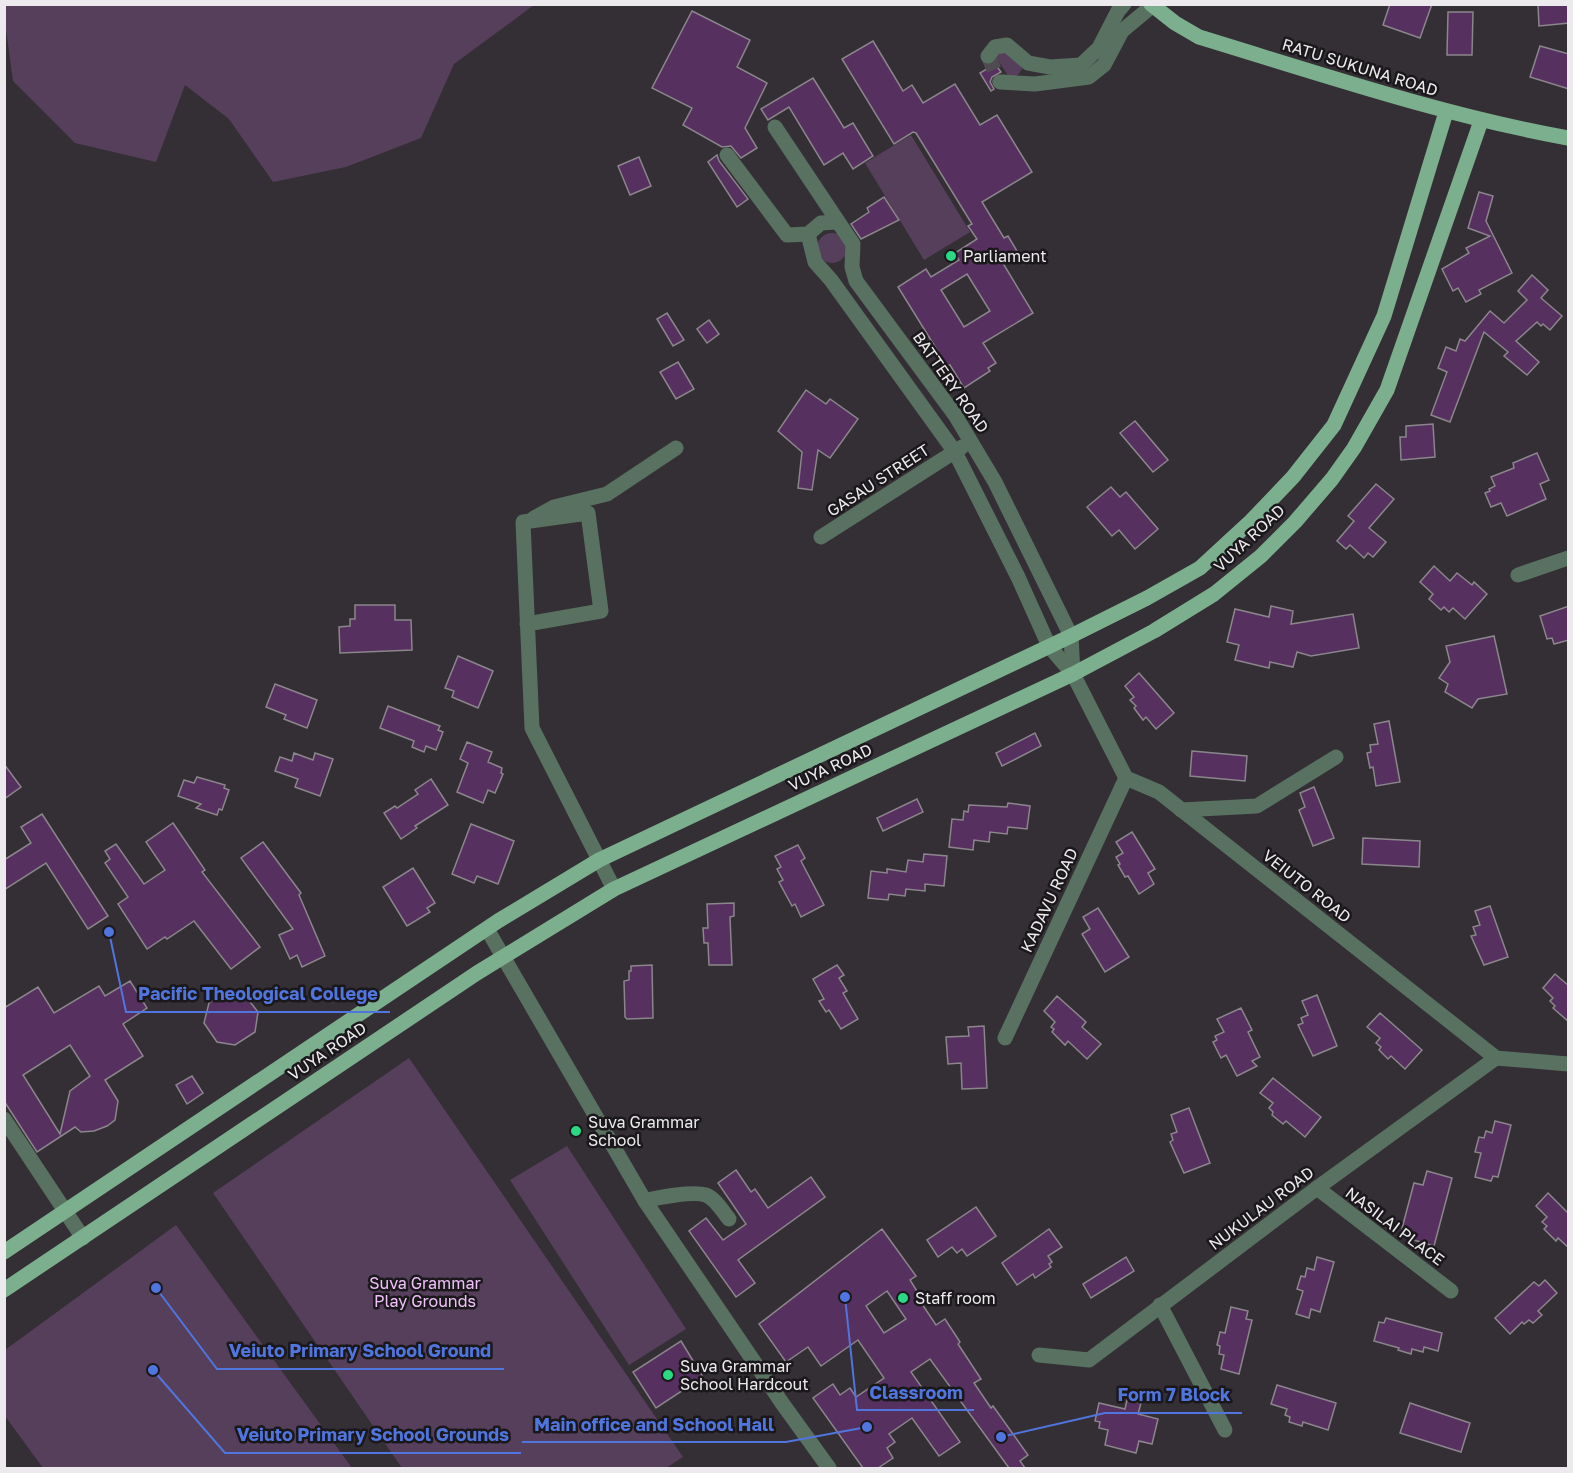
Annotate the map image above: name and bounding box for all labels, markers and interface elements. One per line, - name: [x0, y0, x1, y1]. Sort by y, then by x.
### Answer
- street label: RATU SUKUNA ROAD: [1280, 34, 1440, 100]
- place label: Parliament: [963, 246, 1047, 266]
- marker: Parliament: [944, 249, 958, 263]
- street label: BATTERY ROAD: [909, 328, 993, 436]
- street label: GASAU STREET: [823, 439, 933, 521]
- street label: VUYA ROAD: [1209, 500, 1289, 576]
- street label: VUYA ROAD: [785, 739, 875, 795]
- street label: KADAVU ROAD: [1016, 845, 1082, 955]
- street label: VEIUTO ROAD: [1259, 845, 1355, 927]
- callout: Pacific Theological College: [126, 976, 390, 1012]
- text: Pacific Theological College: [138, 982, 378, 1004]
- street label: VUYA ROAD: [284, 1018, 370, 1084]
- place label: Suva Grammar School: [588, 1112, 699, 1150]
- marker: Suva Grammar School: [569, 1124, 583, 1138]
- street label: NUKULAU ROAD: [1205, 1162, 1317, 1254]
- street label: NASILAI PLACE: [1342, 1182, 1448, 1270]
- park label: Suva Grammar Play Grounds: [369, 1273, 481, 1311]
- place label: Staff room: [915, 1288, 996, 1308]
- marker: Staff room: [896, 1291, 910, 1305]
- callout: Veiuto Primary School Ground: [217, 1333, 504, 1369]
- text: Veiuto Primary School Ground: [229, 1339, 491, 1361]
- place label: Suva Grammar School Hardcout: [680, 1356, 809, 1394]
- marker: Suva Grammar School Hardcout: [661, 1368, 675, 1382]
- callout: Classroom: [857, 1374, 974, 1410]
- callout: Form 7 Block: [1105, 1377, 1242, 1413]
- text: Classroom: [869, 1381, 963, 1403]
- text: Form 7 Block: [1117, 1383, 1231, 1405]
- callout: Main office and School Hall: [522, 1406, 786, 1442]
- text: Main office and School Hall: [534, 1413, 774, 1435]
- callout: Veiuto Primary School Grounds: [225, 1417, 521, 1453]
- text: Veiuto Primary School Grounds: [237, 1423, 509, 1445]

